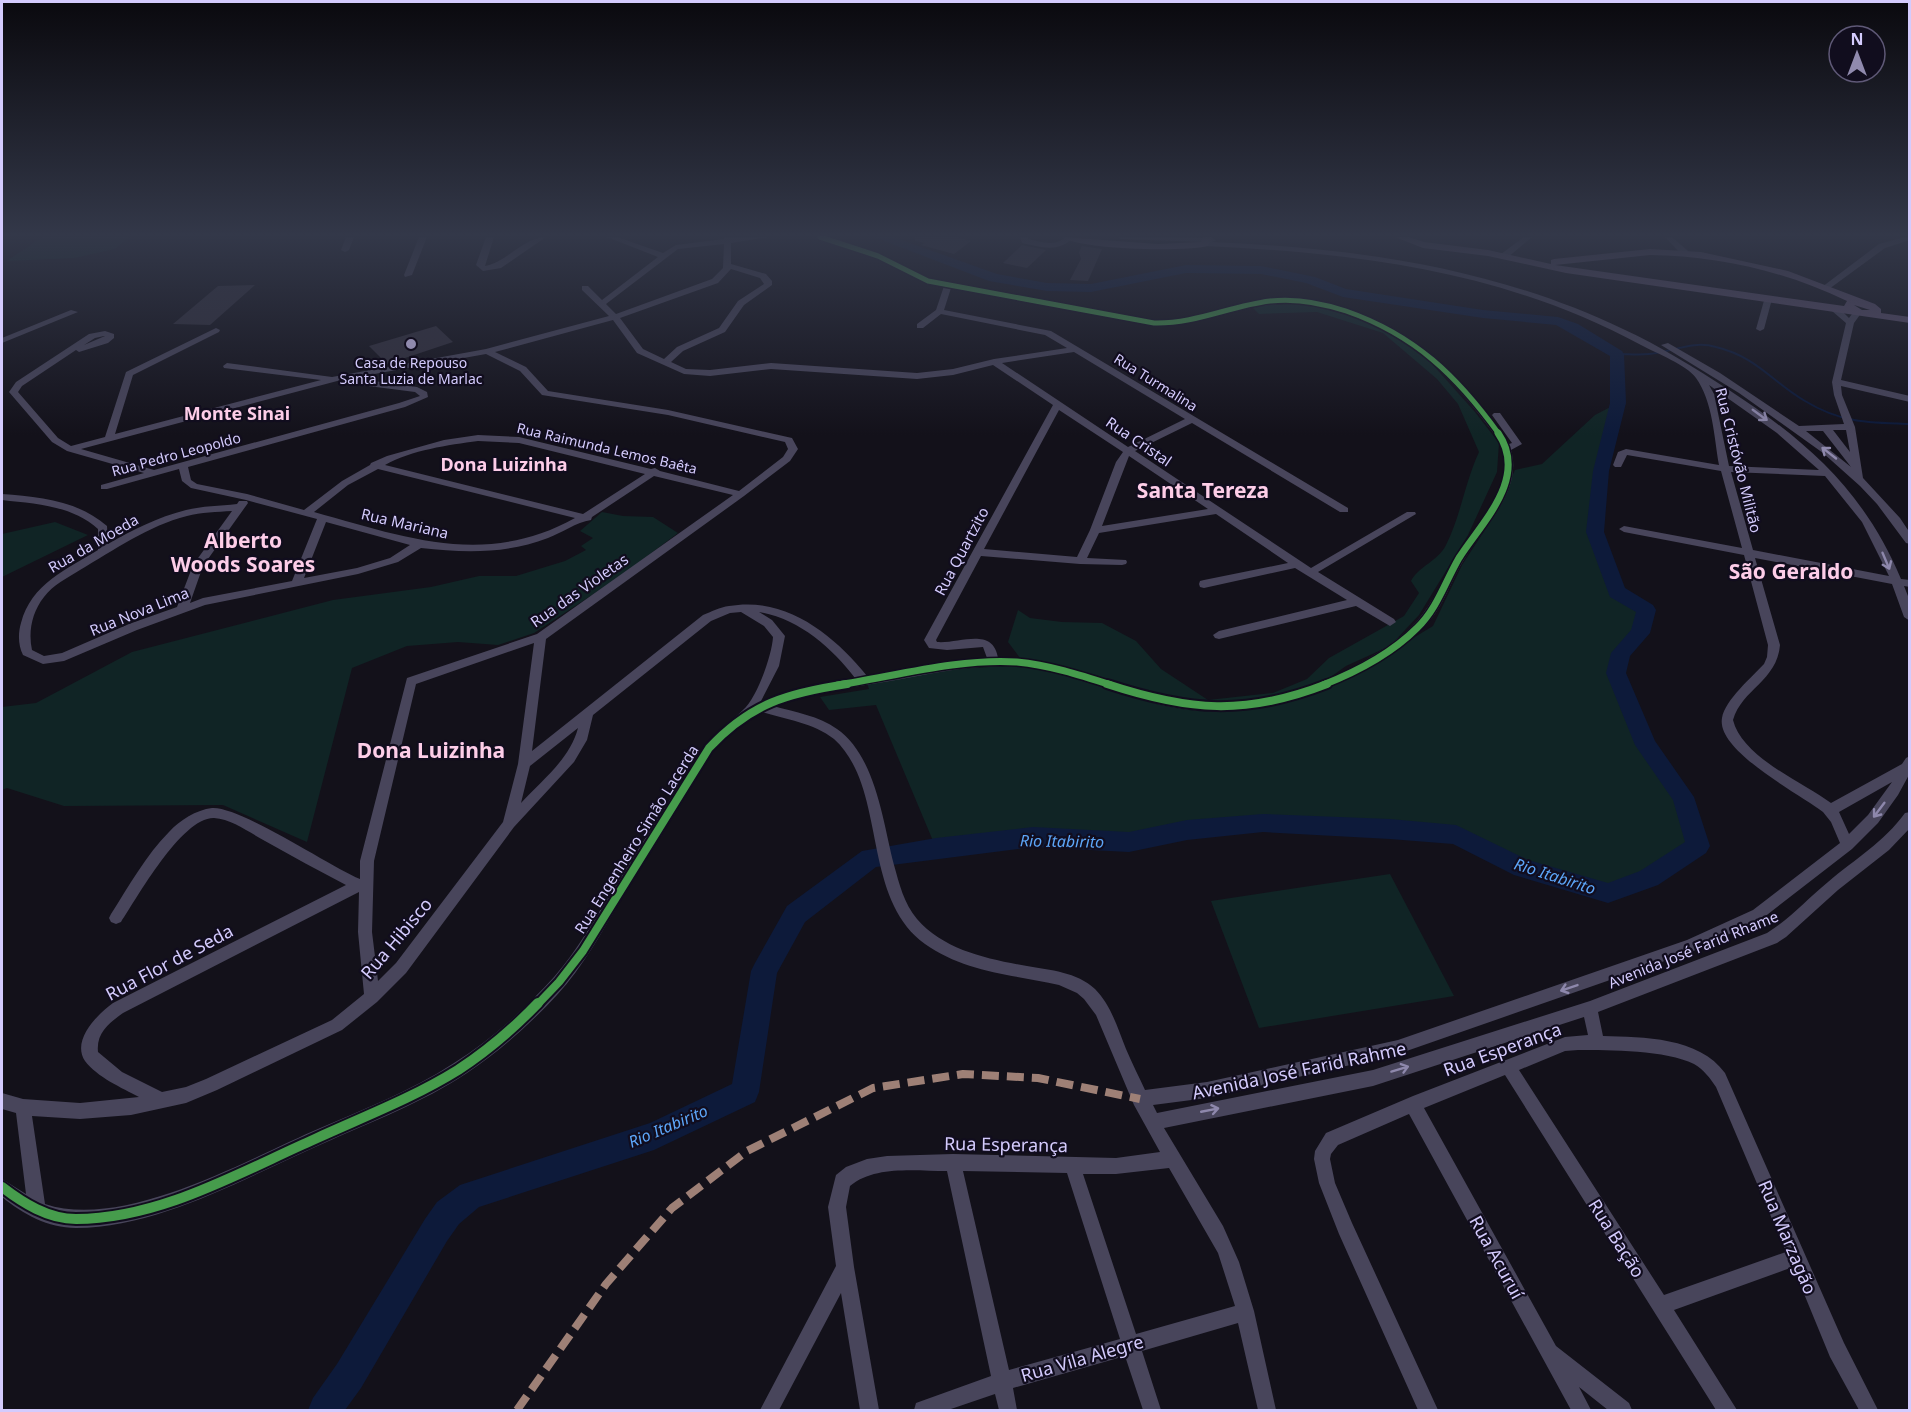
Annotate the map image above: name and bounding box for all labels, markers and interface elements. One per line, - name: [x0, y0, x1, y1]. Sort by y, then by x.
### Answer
- north arrow: [1827, 24, 1887, 84]
- text: N: [1850, 28, 1864, 50]
- marker: Casa de Repouso Santa Luzia de Marlac: [404, 337, 418, 351]
- street label: Rua Turmalina: [1111, 349, 1201, 415]
- place label: Casa de Repouso Santa Luzia de Marlac: [339, 353, 483, 388]
- street label: Rua Cristóvão Militão: [1711, 385, 1767, 535]
- district label: Monte Sinai: [184, 401, 290, 425]
- one-way arrow: [1752, 409, 1768, 421]
- street label: Rua Cristal: [1102, 412, 1176, 470]
- street label: Rua Raimunda Lemos Baêta: [515, 418, 699, 478]
- street label: Rua Pedro Leopoldo: [109, 428, 243, 480]
- one-way arrow: [1821, 447, 1837, 460]
- district label: Dona Luizinha: [440, 452, 568, 476]
- district label: Santa Tereza: [1137, 476, 1269, 504]
- street label: Rua Mariana: [359, 503, 451, 543]
- street label: Rua Quartzito: [929, 503, 993, 599]
- street label: Rua da Moeda: [44, 509, 142, 577]
- district label: Alberto Woods Soares: [171, 526, 315, 578]
- street label: Rua das Violetas: [526, 549, 632, 631]
- one-way arrow: [1881, 551, 1892, 569]
- district label: São Geraldo: [1729, 557, 1853, 585]
- street label: Rua Nova Lima: [86, 582, 192, 640]
- district label: Dona Luizinha: [357, 736, 505, 764]
- street label: Rua Engenheiro Simão Lacerda: [570, 741, 702, 937]
- one-way arrow: [1873, 802, 1885, 818]
- water label: Rio Itabirito: [1020, 829, 1104, 853]
- water label: Rio Itabirito: [1512, 853, 1598, 899]
- street label: Rua Hibisco: [355, 892, 437, 984]
- street label: Avenida José Farid Rhame: [1605, 906, 1781, 992]
- street label: Rua Flor de Seda: [101, 918, 237, 1006]
- one-way arrow: [1560, 983, 1579, 994]
- street label: Rua Esperança: [1440, 1017, 1564, 1081]
- street label: Avenida José Farid Rahme: [1190, 1036, 1408, 1104]
- one-way arrow: [1390, 1063, 1409, 1074]
- water label: Rio Itabirito: [625, 1099, 711, 1153]
- one-way arrow: [1199, 1104, 1219, 1115]
- street label: Rua Esperança: [944, 1131, 1068, 1157]
- street label: Rua Marzagão: [1753, 1176, 1823, 1298]
- street label: Rua Bação: [1583, 1194, 1651, 1282]
- street label: Rua Acuruí: [1464, 1211, 1530, 1303]
- street label: Rua Vila Alegre: [1018, 1329, 1146, 1387]

